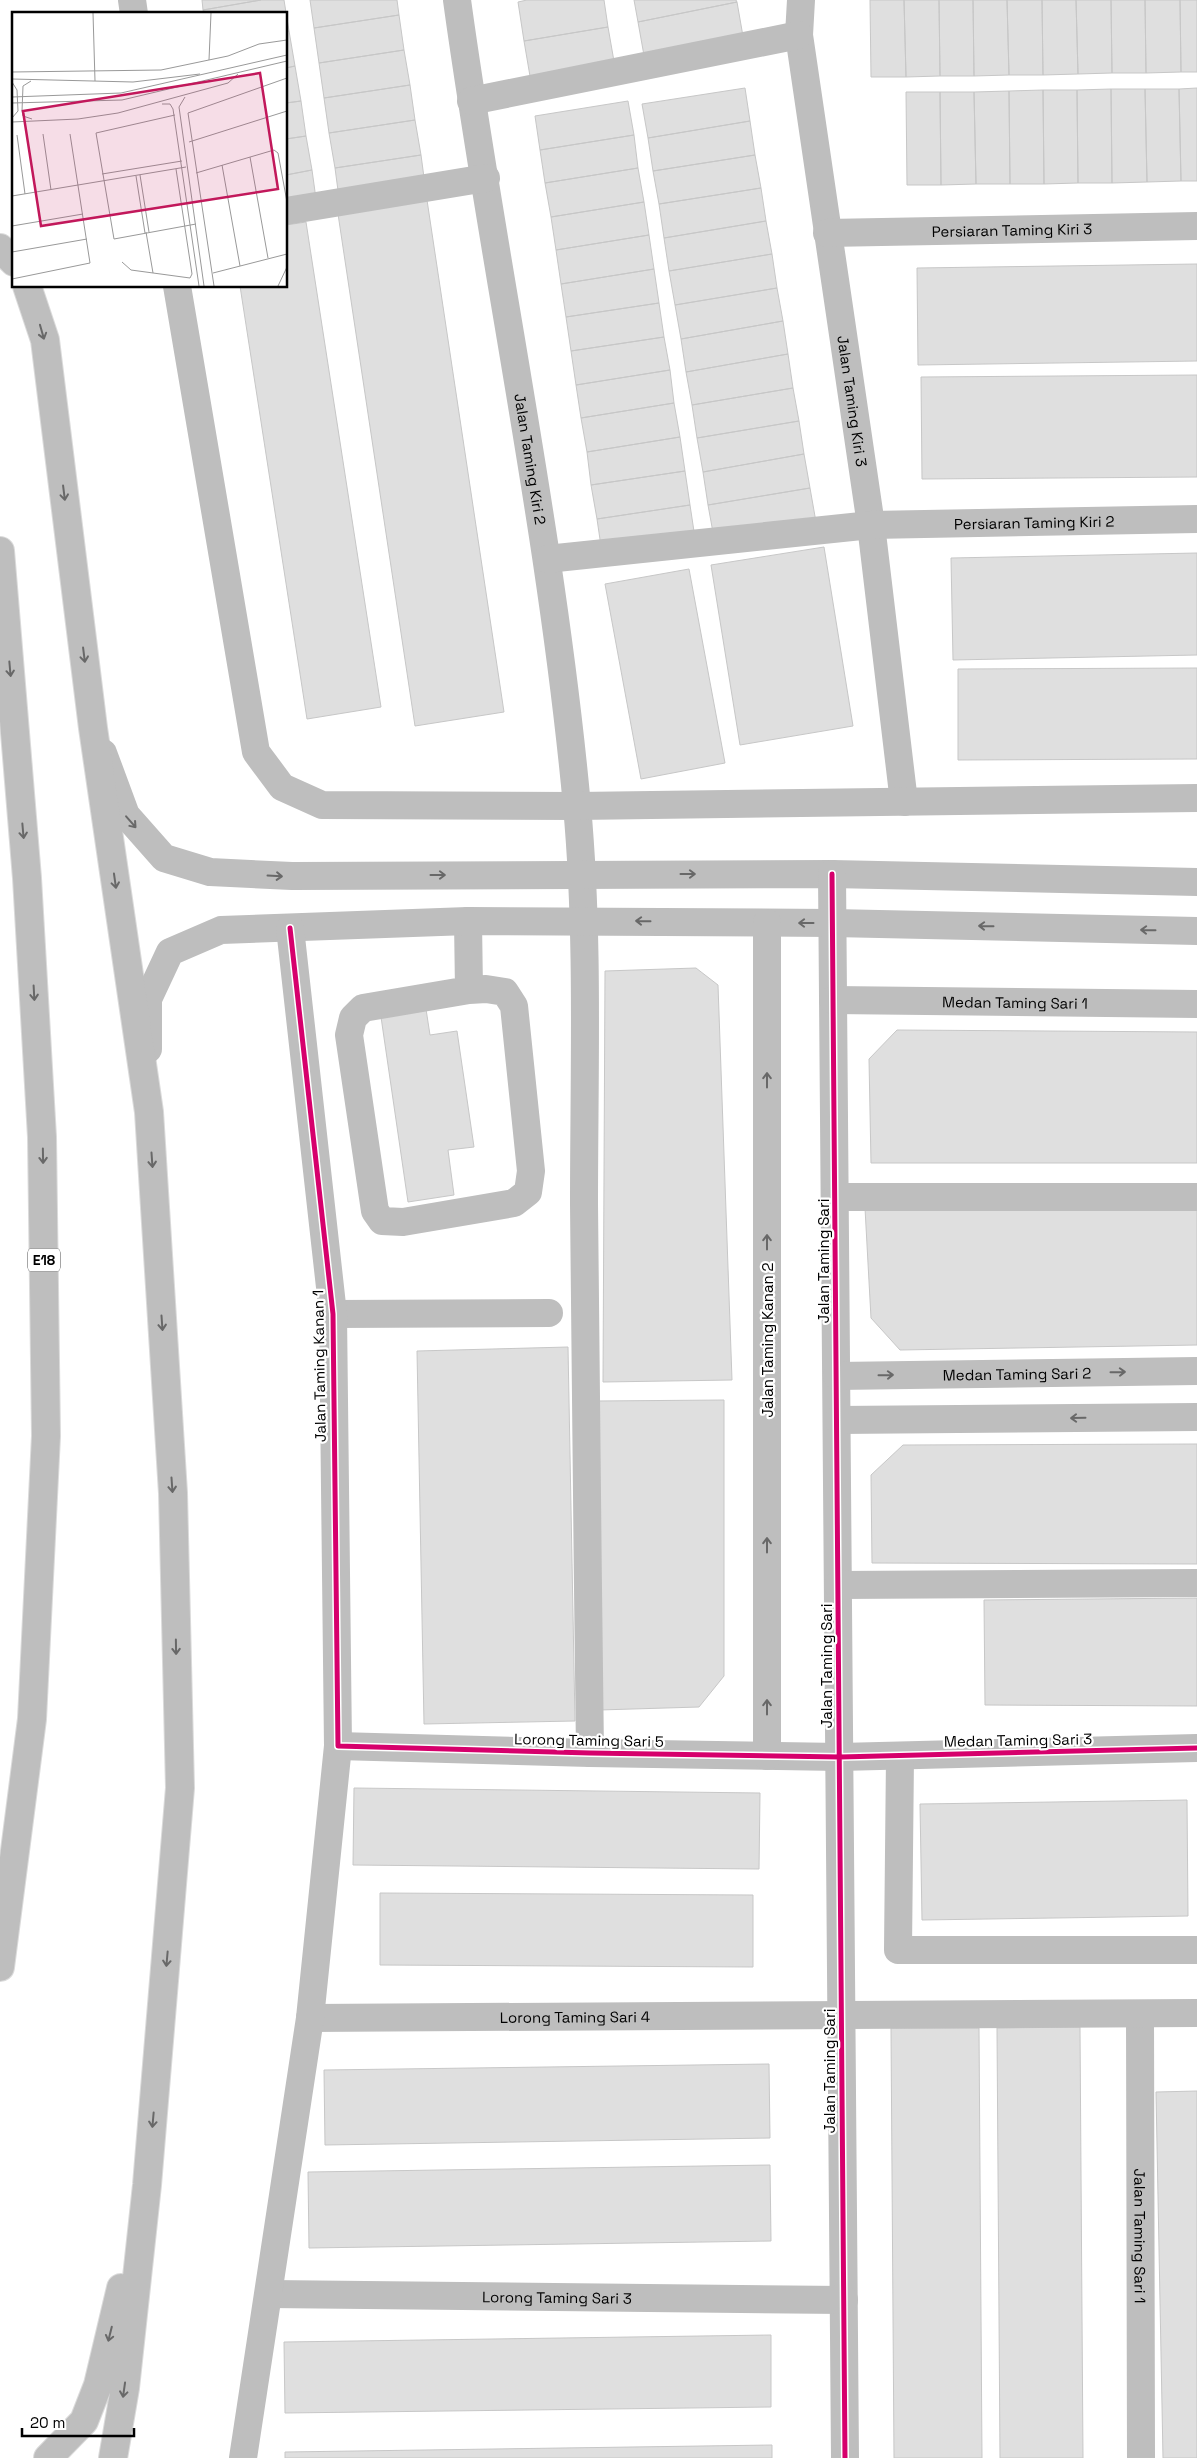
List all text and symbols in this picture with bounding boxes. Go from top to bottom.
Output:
inset map [12,12,288,288]
street label: Persiaran Taming Kiri 3 [931,218,1092,241]
one-way arrow [38,324,48,340]
street label: Jalan Taming Kiri 3 [834,334,872,468]
street label: Jalan Taming Kiri 2 [511,392,551,526]
one-way arrow [59,485,69,501]
street label: Persiaran Taming Kiri 2 [954,511,1115,533]
one-way arrow [79,646,89,662]
one-way arrow [5,661,15,677]
one-way arrow [126,815,137,828]
one-way arrow [19,823,28,839]
one-way arrow [679,869,695,879]
one-way arrow [429,870,445,880]
one-way arrow [267,871,283,880]
one-way arrow [111,872,121,888]
one-way arrow [636,916,652,926]
one-way arrow [798,918,814,928]
one-way arrow [978,921,994,931]
one-way arrow [1141,925,1157,934]
one-way arrow [30,985,39,1001]
street label: Medan Taming Sari 1 [942,992,1088,1012]
one-way arrow [762,1072,772,1088]
one-way arrow [38,1147,48,1163]
one-way arrow [147,1152,156,1168]
street label: Jalan Taming Sari [814,1199,833,1323]
one-way arrow [762,1234,772,1250]
road number: E18 [28,1248,60,1272]
street label: Jalan Taming Kanan 2 [758,1262,777,1418]
street label: Jalan Taming Kanan 1 [308,1290,330,1442]
one-way arrow [157,1314,166,1330]
street label: Medan Taming Sari 2 [943,1363,1091,1384]
one-way arrow [1110,1368,1126,1377]
one-way arrow [877,1370,893,1380]
one-way arrow [1071,1413,1087,1423]
one-way arrow [168,1476,177,1492]
one-way arrow [762,1537,772,1553]
street label: Jalan Taming Sari [817,1604,836,1728]
one-way arrow [171,1638,181,1655]
one-way arrow [762,1699,772,1716]
street label: Lorong Taming Sari 5 [514,1729,664,1751]
street label: Medan Taming Sari 3 [944,1729,1092,1751]
one-way arrow [162,1950,172,1966]
street label: Lorong Taming Sari 4 [500,2007,650,2026]
street label: Jalan Taming Sari [820,2009,839,2133]
one-way arrow [148,2112,157,2128]
street label: Jalan Taming Sari 1 [1131,2168,1150,2304]
street label: Lorong Taming Sari 3 [482,2287,632,2307]
one-way arrow [105,2326,114,2342]
one-way arrow [119,2382,129,2398]
scale bar [22,2406,135,2438]
text: 20 m [30,2413,65,2432]

